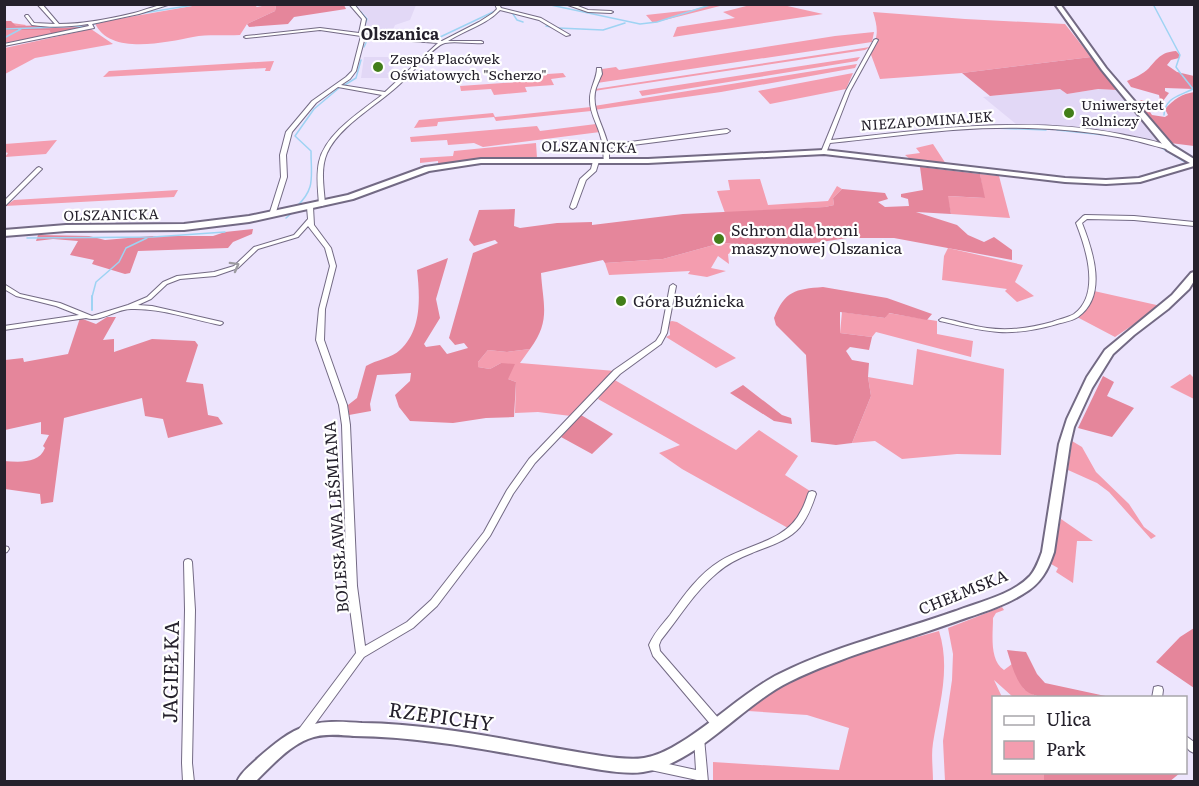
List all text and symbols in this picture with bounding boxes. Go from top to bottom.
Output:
district label: Olszanica [361,21,440,45]
place label: Zespół Placówek Oświatowych "Scherzo" [390,48,547,84]
marker: Zespół Placówek Oświatowych "Scherzo" [371,60,385,74]
place label: Uniwersytet Rolniczy [1081,94,1164,130]
street label: NIEZAPOMINAJEK [860,105,994,135]
marker: Uniwersytet Rolniczy [1062,106,1076,120]
street label: OLSZANICKA [541,135,638,157]
street label: OLSZANICKA [63,203,160,225]
place label: Schron dla broni maszynowej Olszanica [731,217,902,259]
marker: Schron dla broni maszynowej Olszanica [712,232,726,246]
one-way arrow [229,262,239,273]
place label: Góra Buźnicka [633,288,745,312]
marker: Góra Buźnicka [614,294,628,308]
street label: BOLESŁAWA LEŚMIANA [316,420,354,614]
street label: CHEŁMSKA [914,562,1011,620]
street label: JAGIEŁKA [153,620,185,723]
street label: RZEPICHY [387,693,496,737]
legend [992,696,1187,774]
text: Ulica [1046,705,1092,732]
text: Park [1046,735,1087,762]

